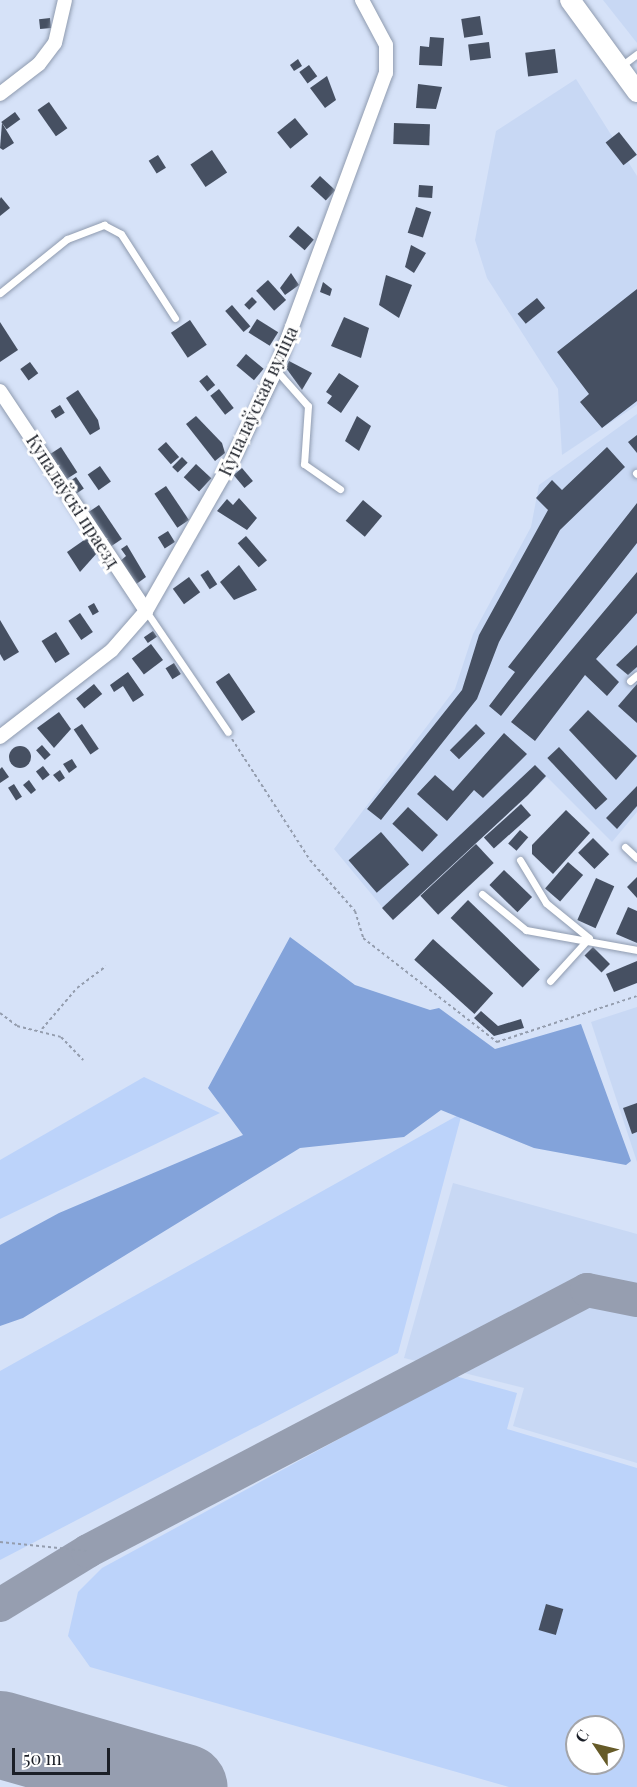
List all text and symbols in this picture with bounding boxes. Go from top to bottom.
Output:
street label: Купалаўская вуліца [214,323,302,479]
street label: Купалаўскі праезд [22,430,124,572]
north arrow [565,1715,625,1775]
text: С [570,1725,593,1746]
scale bar [15,1736,112,1774]
text: 50 m [23,1746,62,1770]

